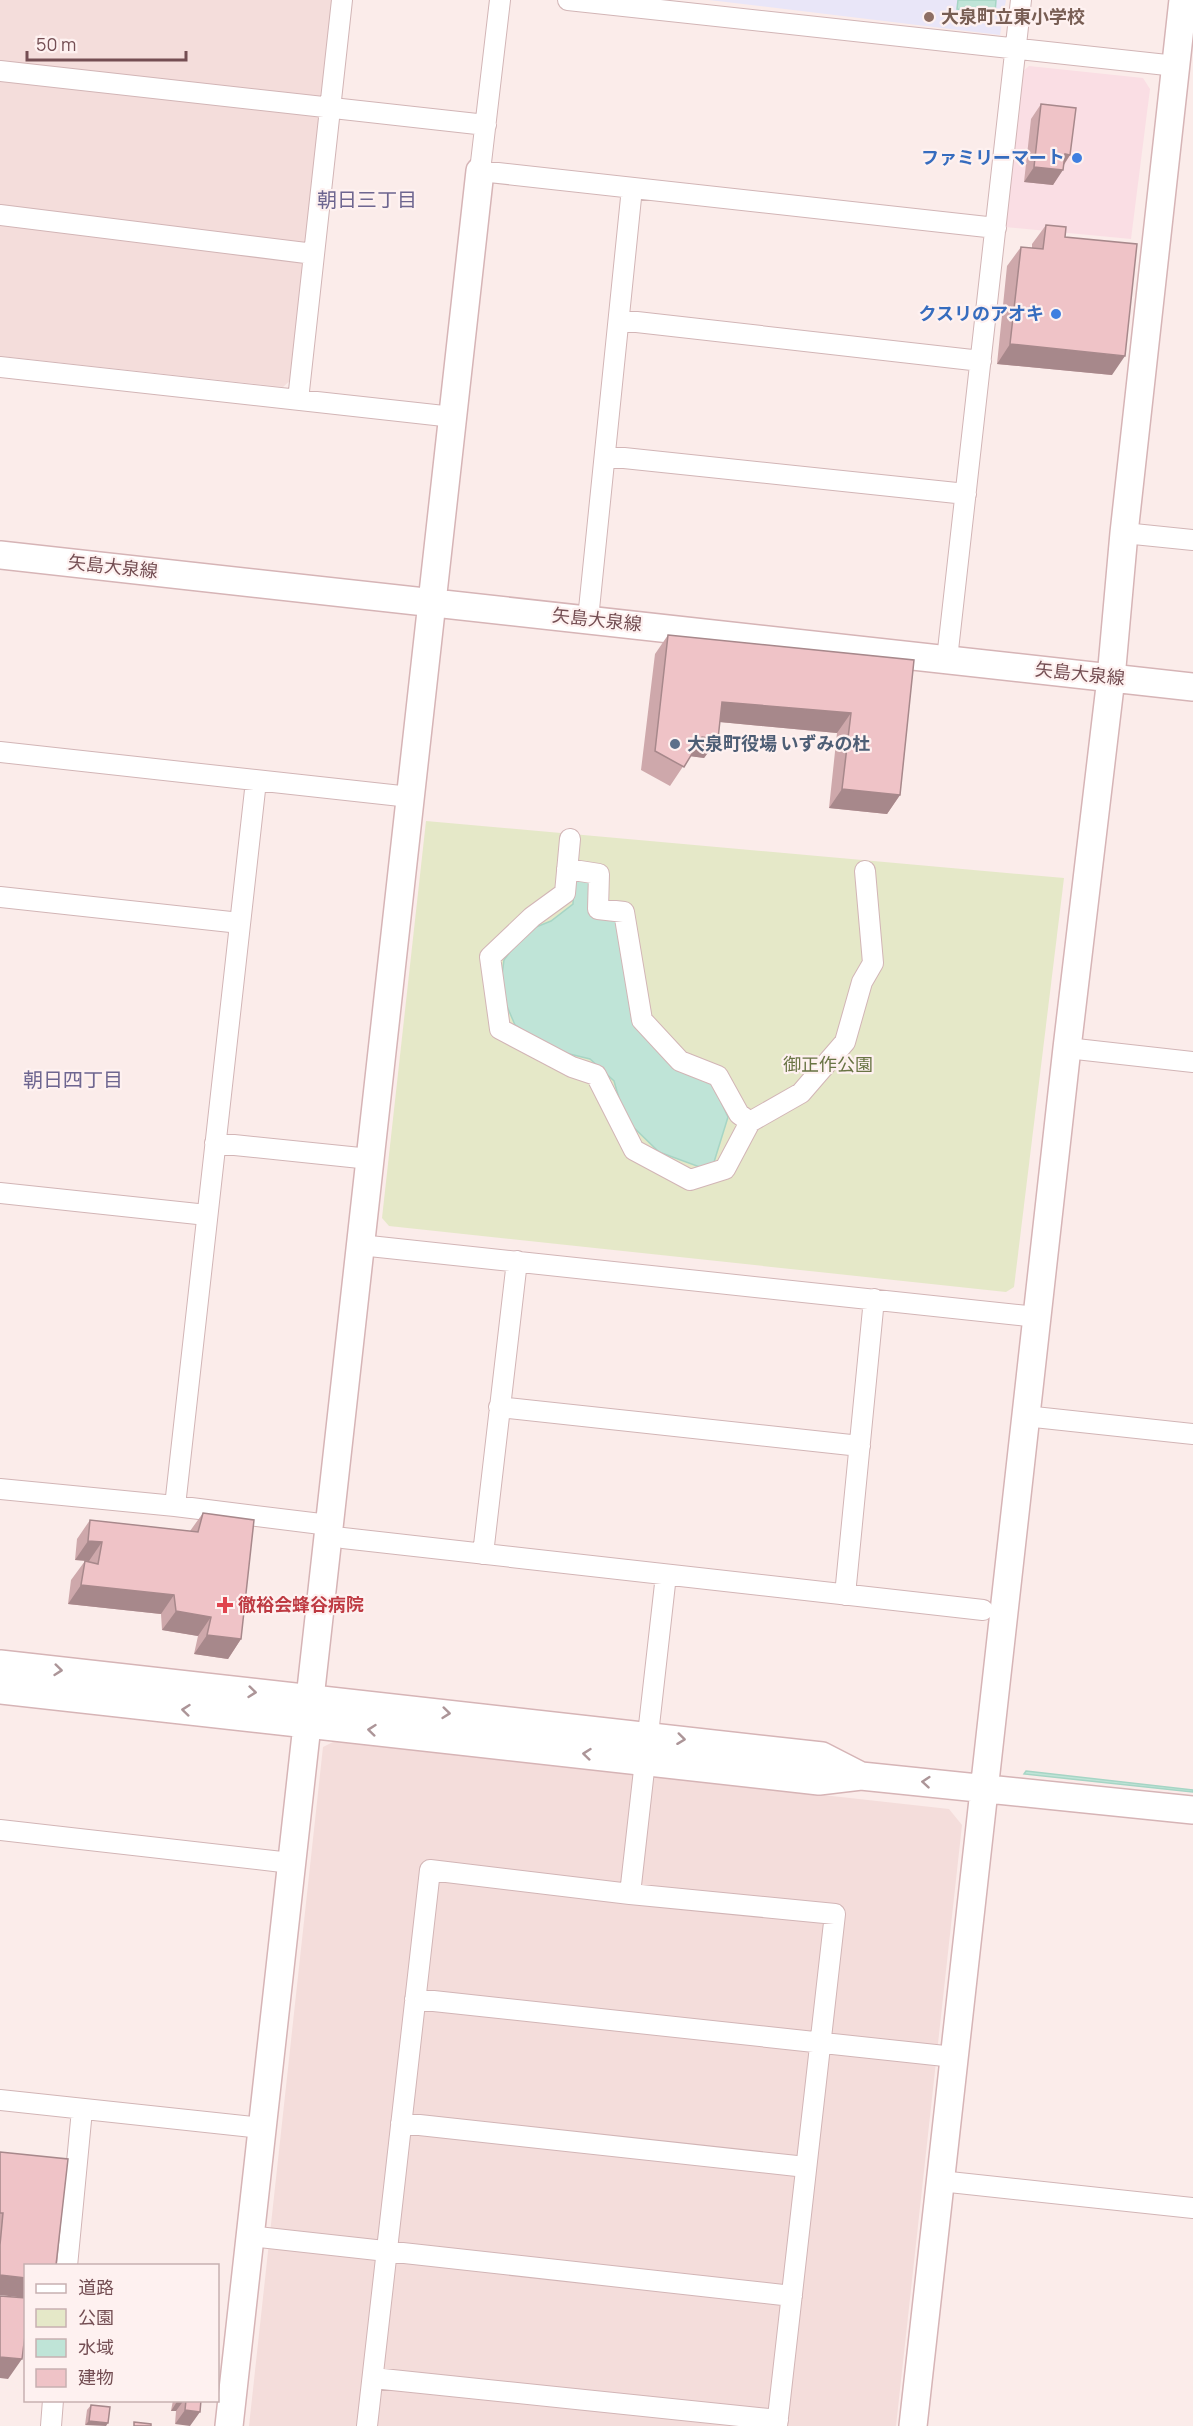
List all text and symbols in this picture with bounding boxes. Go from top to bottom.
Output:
place label: 大泉町立東小学校 [941,4,1085,28]
marker: 大泉町立東小学校 [922,10,936,24]
scale bar [27,24,186,62]
text: 50 m [36,32,76,56]
place label: ファミリーマート [921,145,1065,169]
marker: ファミリーマート [1070,151,1084,165]
district label: 朝日三丁目 [317,186,417,213]
place label: クスリのアオキ [919,301,1044,325]
marker: クスリのアオキ [1049,307,1063,321]
street label: 矢島大泉線 [67,549,159,583]
street label: 矢島大泉線 [551,602,643,636]
street label: 矢島大泉線 [1034,656,1126,690]
place label: 大泉町役場 いずみの杜 [687,731,871,755]
marker: 大泉町役場 いずみの杜 [668,737,682,751]
park label: 御正作公園 [783,1052,873,1076]
district label: 朝日四丁目 [23,1066,123,1093]
place label: 徹裕会蜂谷病院 [238,1592,364,1616]
marker: 徹裕会蜂谷病院 [216,1596,234,1614]
one-way arrow [54,1663,63,1676]
one-way arrow [247,1685,257,1697]
one-way arrow [182,1704,191,1717]
one-way arrow [441,1706,450,1719]
one-way arrow [367,1725,377,1737]
one-way arrow [677,1732,686,1745]
one-way arrow [582,1748,591,1761]
one-way arrow [921,1776,930,1789]
legend [24,2264,219,2402]
text: 道路 [78,2275,114,2299]
text: 公園 [78,2305,114,2329]
text: 水域 [78,2335,114,2359]
text: 建物 [78,2365,114,2389]

